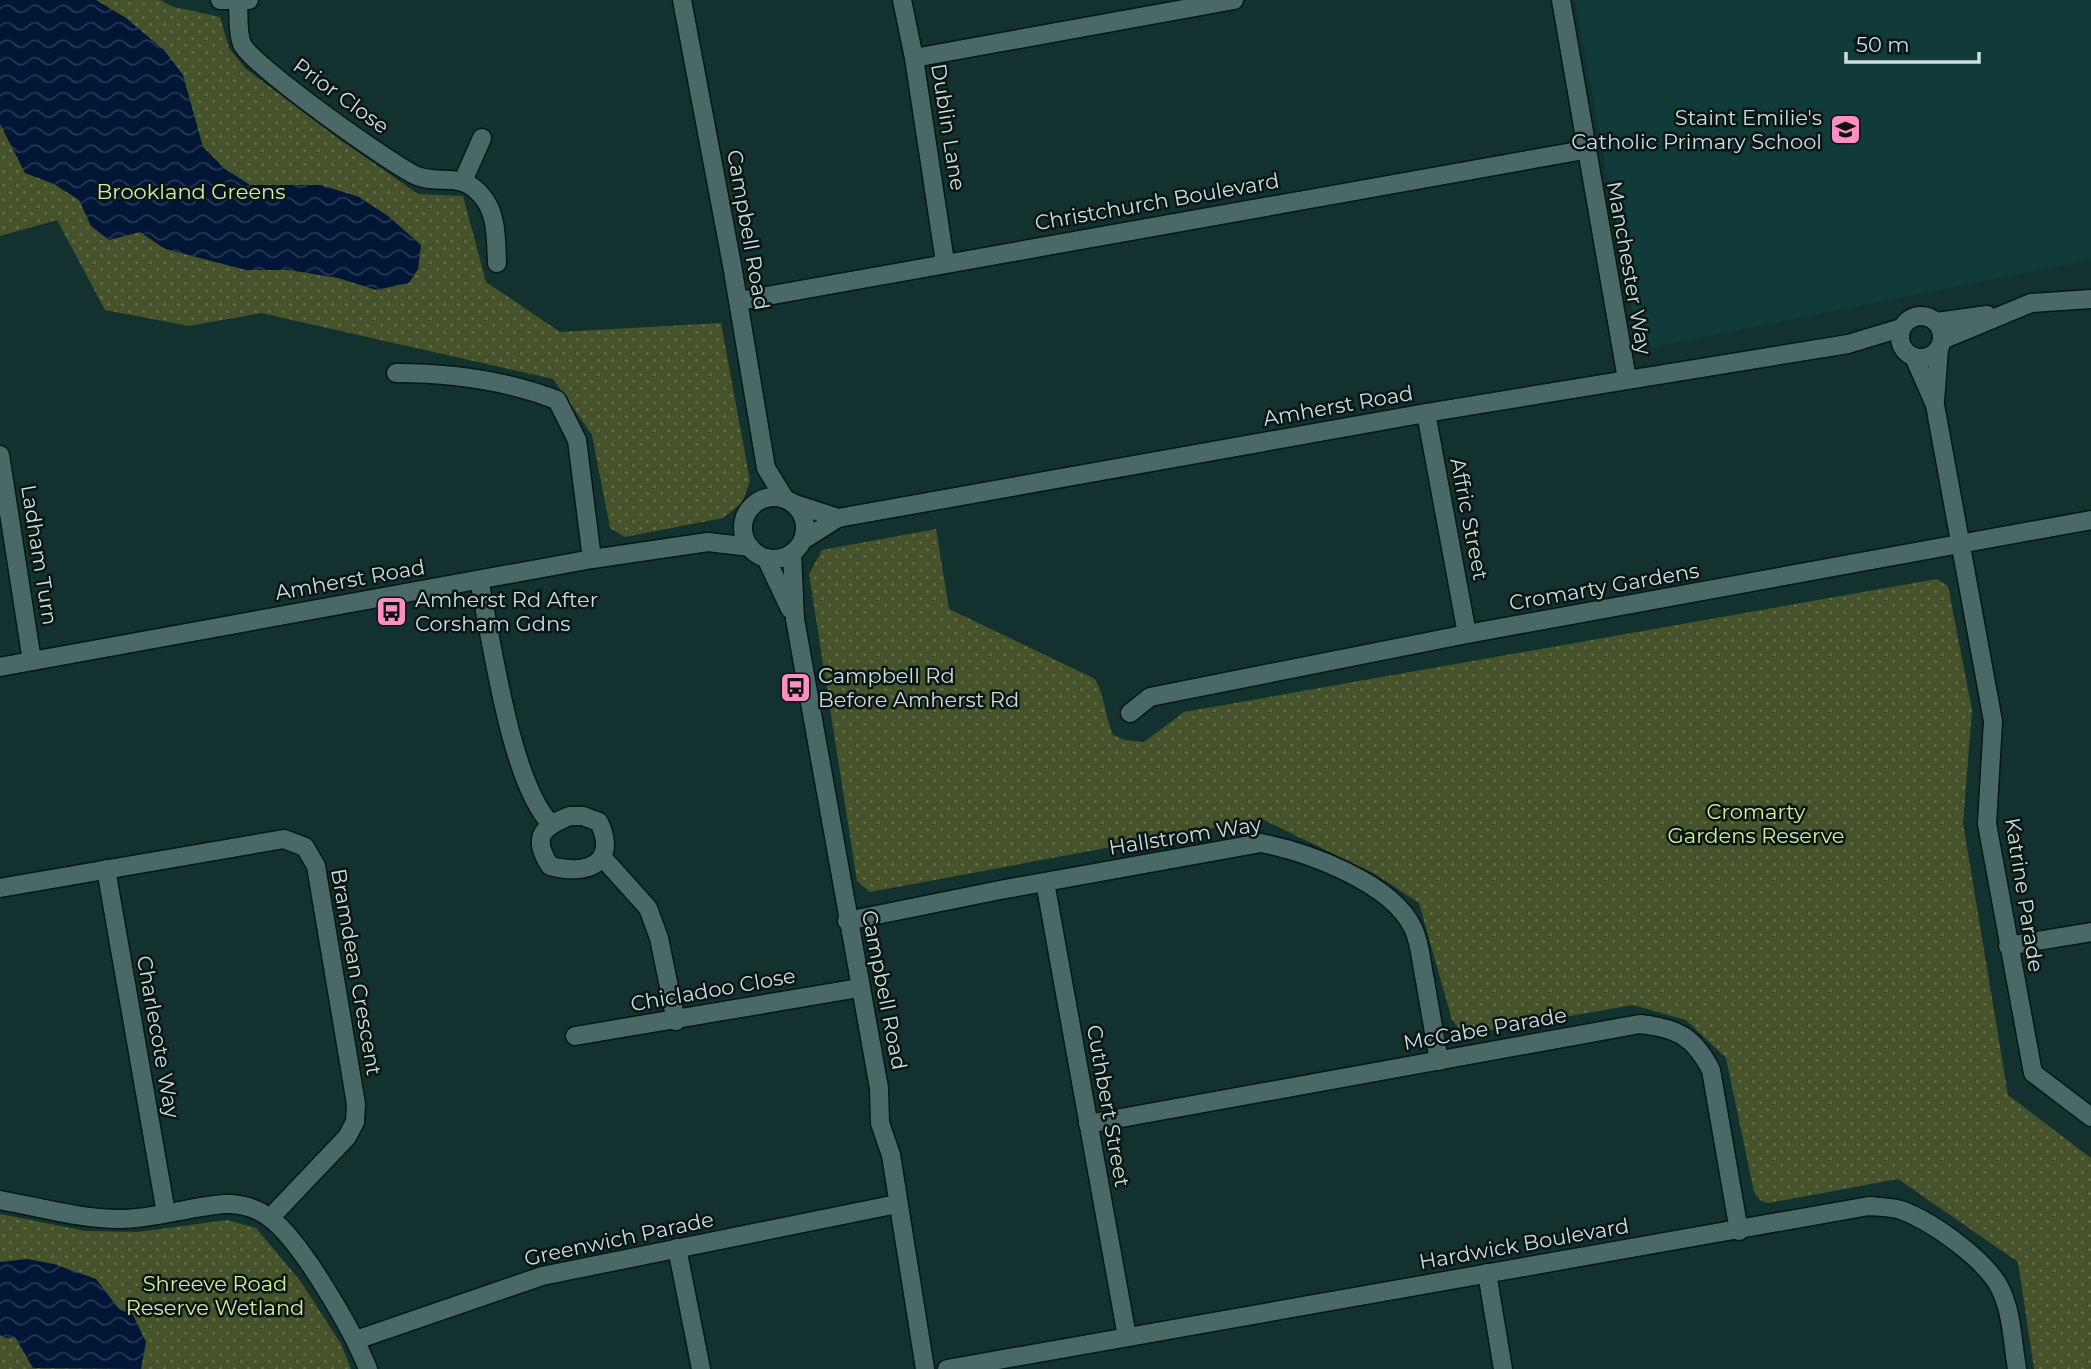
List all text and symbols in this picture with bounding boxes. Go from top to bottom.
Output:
scale bar [1846,21,1979,65]
text: 50 m [1856,32,1910,57]
street label: Prior Close [289,52,394,139]
street label: Dublin Lane [926,62,971,192]
place label: Staint Emilie's Catholic Primary School [1571,105,1822,154]
school or university icon: Staint Emilie's Catholic Primary School [1828,113,1862,147]
street label: Campbell Road [722,148,775,312]
street label: Christchurch Boulevard [1033,168,1281,235]
park label: Brookland Greens [96,179,286,204]
street label: Manchester Way [1602,179,1657,357]
street label: Amherst Road [1261,380,1415,431]
street label: Affric Street [1445,456,1494,582]
street label: Ladham Turn [16,483,63,627]
street label: Amherst Road [273,554,427,605]
street label: Cromarty Gardens [1507,557,1701,616]
place label: Amherst Rd After Corsham Gdns [415,587,598,636]
bus stop icon: Amherst Rd After Corsham Gdns [375,595,409,629]
place label: Campbell Rd Before Amherst Rd [818,663,1019,712]
bus stop icon: Campbell Rd Before Amherst Rd [778,671,812,705]
park label: Cromarty Gardens Reserve [1668,799,1844,848]
street label: Hallstrom Way [1107,811,1264,860]
street label: Katrine Parade [2000,816,2049,974]
street label: Bramdean Crescent [326,866,387,1077]
street label: Campbell Road [857,908,912,1072]
street label: Charlecote Way [132,954,185,1121]
street label: Chicladoo Close [628,963,797,1016]
street label: McCabe Parade [1401,1002,1569,1055]
street label: Cuthbert Street [1082,1023,1135,1189]
street label: Greenwich Parade [522,1206,716,1271]
street label: Hardwick Boulevard [1417,1213,1631,1274]
park label: Shreeve Road Reserve Wetland [126,1271,304,1320]

